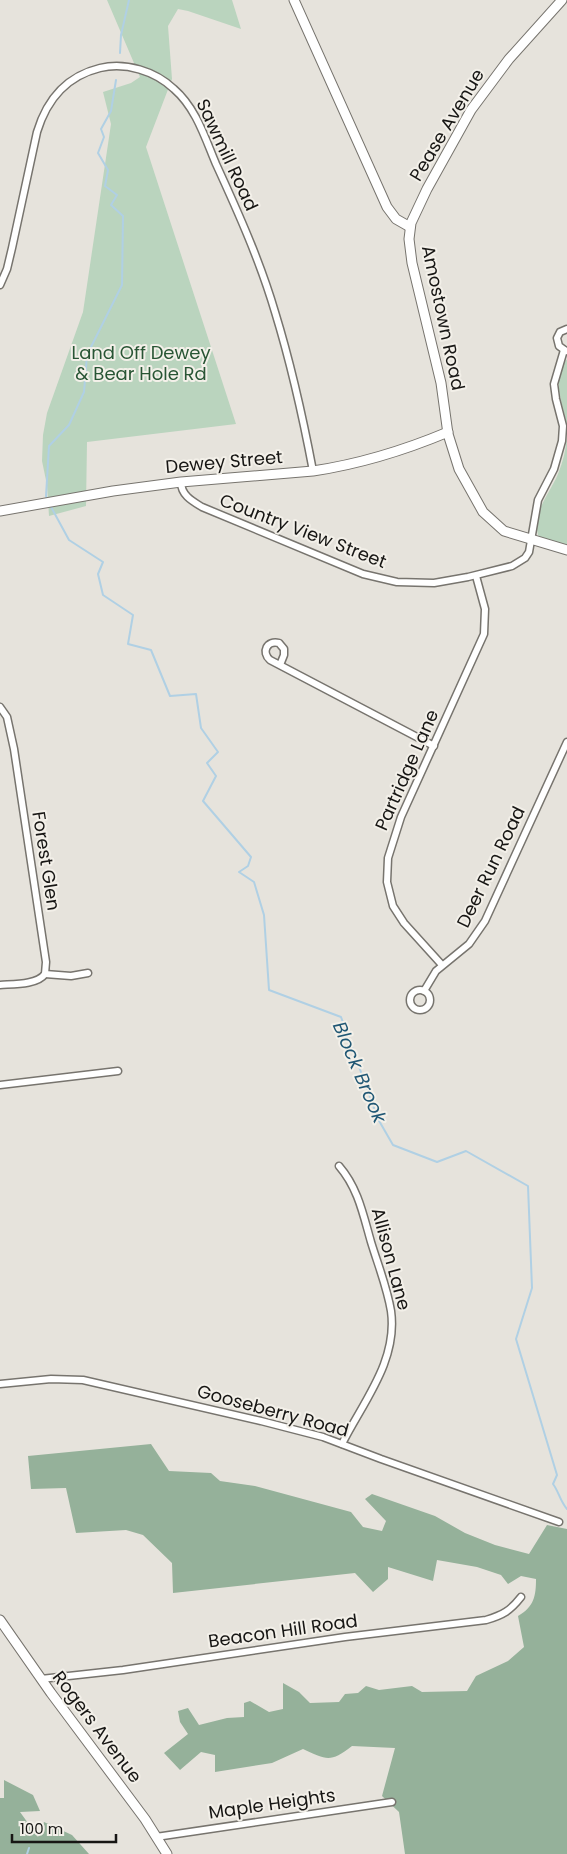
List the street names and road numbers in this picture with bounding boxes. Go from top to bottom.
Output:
street label: Pease Avenue [403,64,490,185]
street label: Sawmill Road [191,95,264,215]
street label: Amostown Road [416,243,471,393]
street label: Dewey Street [164,444,284,479]
street label: Country View Street [216,487,390,574]
street label: Partridge Lane [369,705,444,834]
street label: Deer Run Road [450,802,531,932]
street label: Forest Glen [26,809,67,912]
street label: Allison Lane [366,1205,417,1313]
street label: Gooseberry Road [194,1378,352,1443]
street label: Beacon Hill Road [207,1608,359,1653]
street label: Rogers Avenue [47,1666,148,1788]
street label: Maple Heights [207,1782,337,1825]

